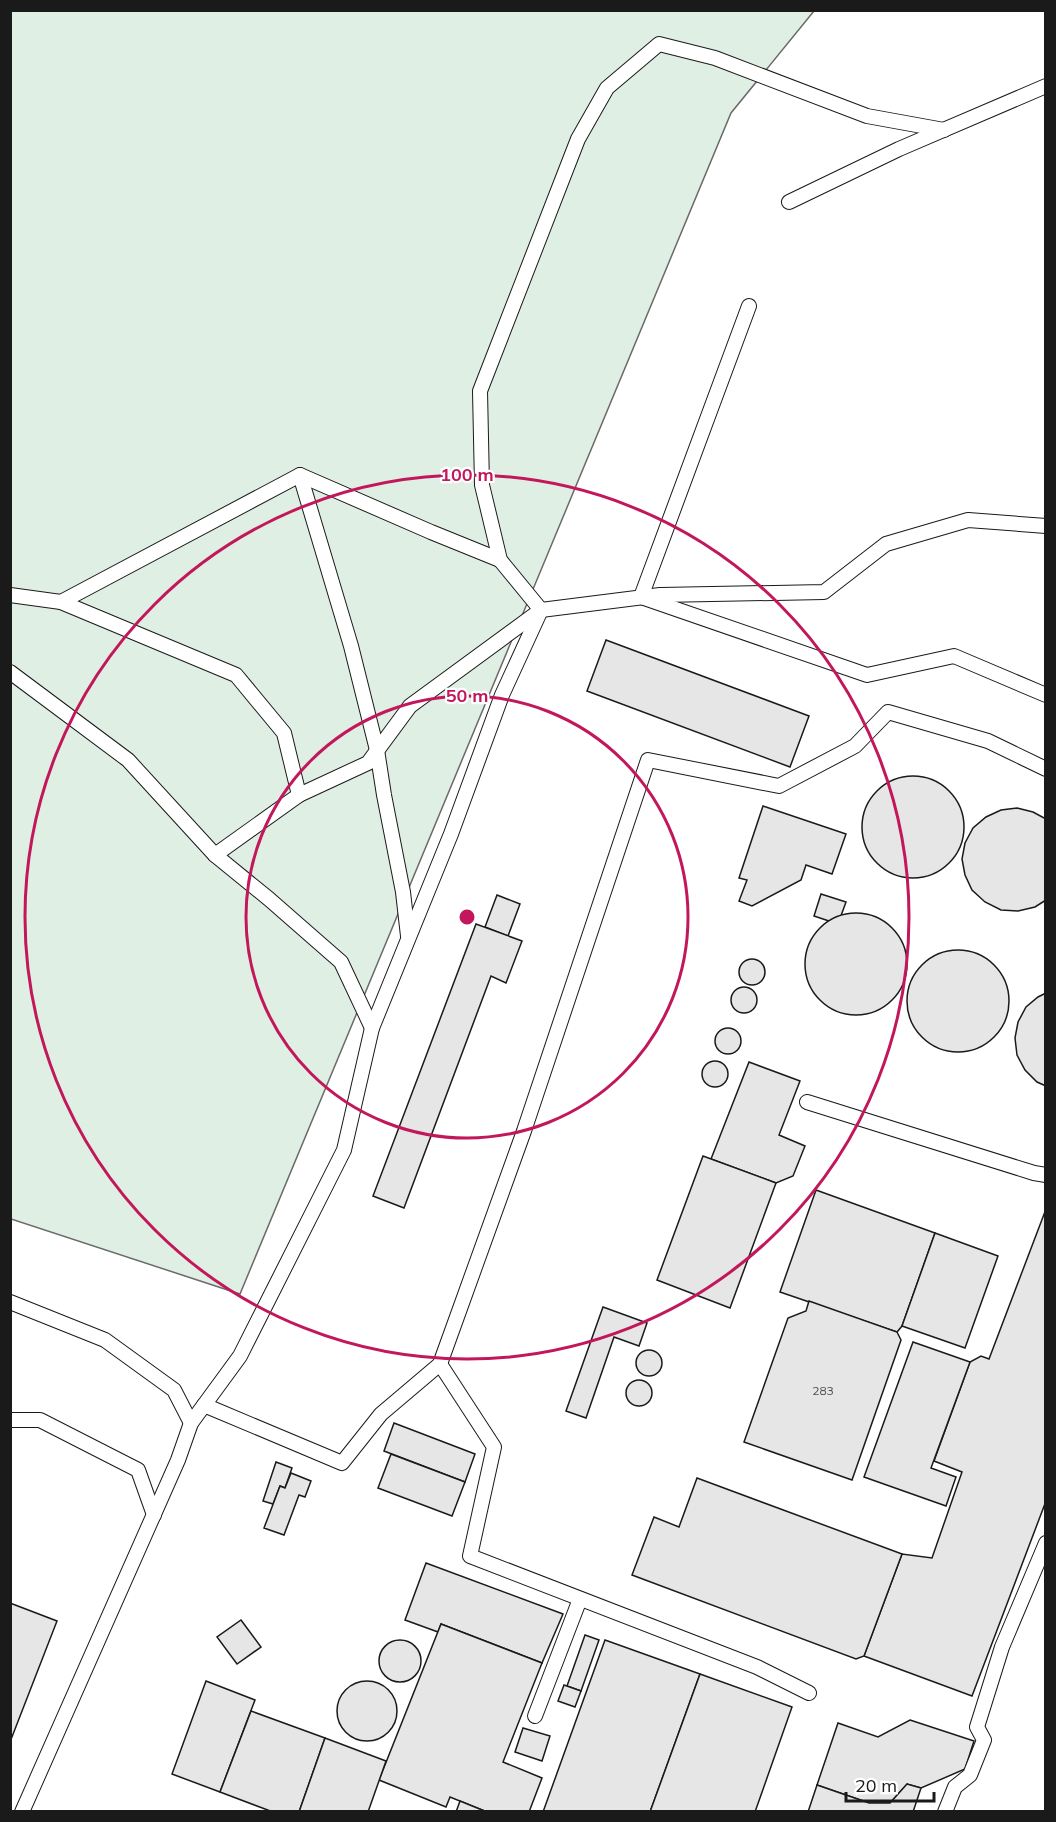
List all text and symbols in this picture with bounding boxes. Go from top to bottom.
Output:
text: 100 m [440,463,494,486]
text: 50 m [446,684,488,707]
centre of rings [457,907,477,927]
house number: 283 [812,1383,834,1398]
scale bar [846,1765,934,1803]
text: 20 m [855,1774,897,1797]

